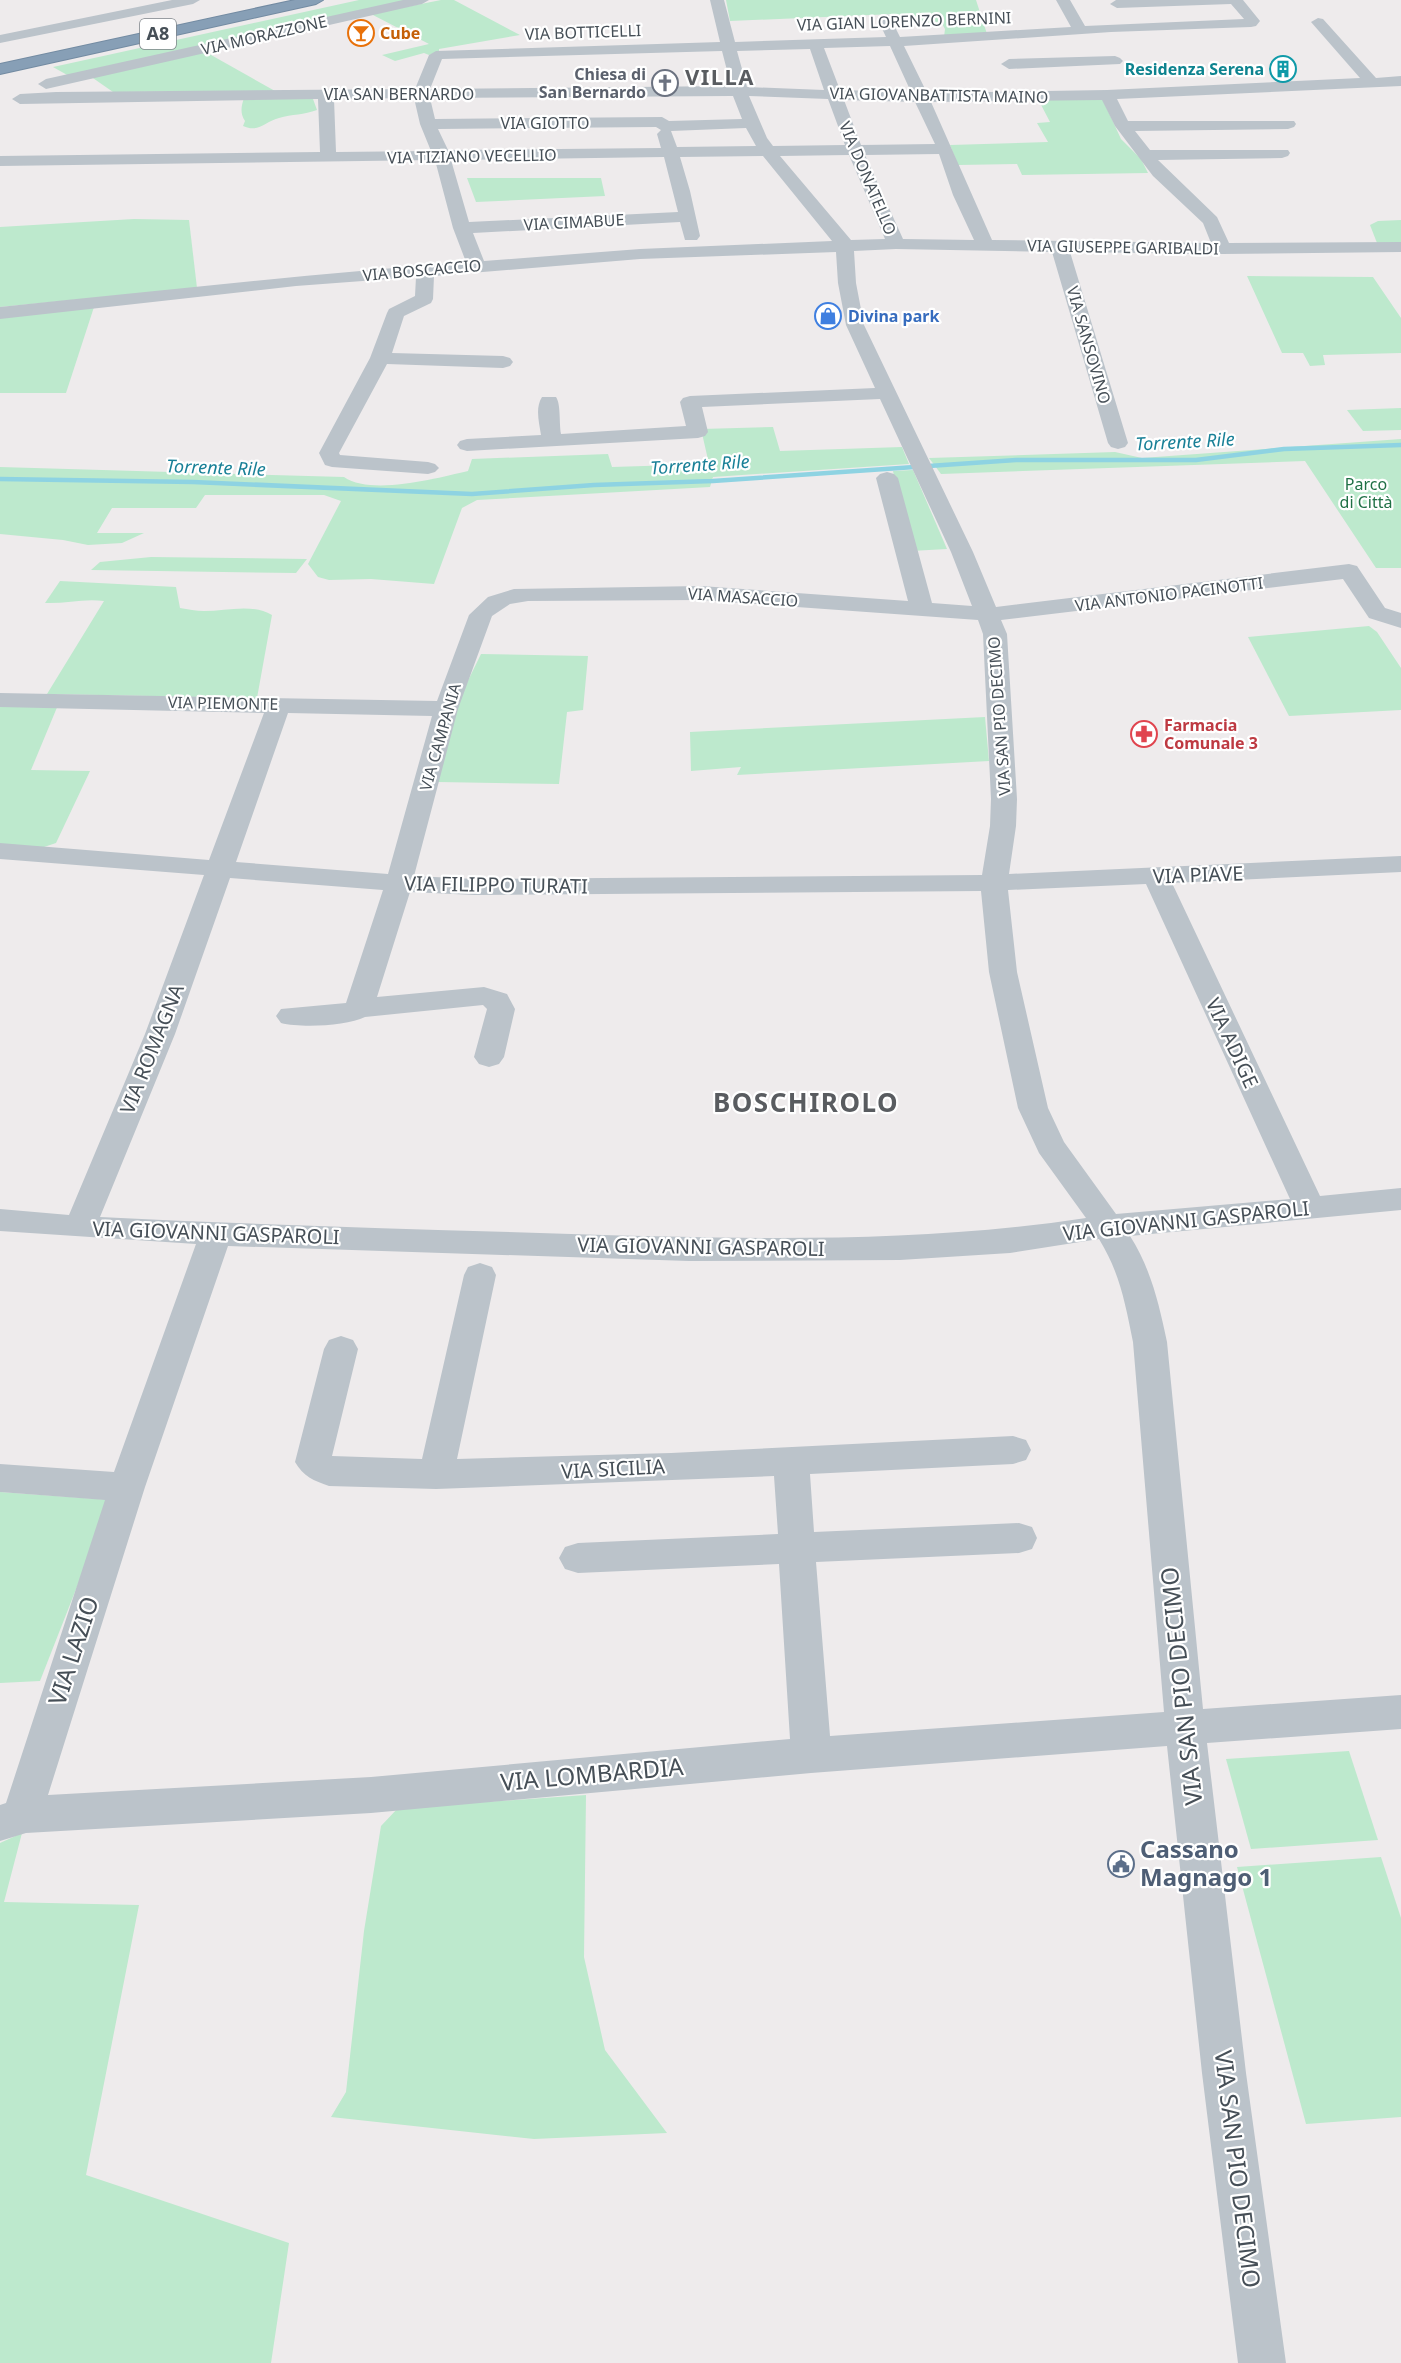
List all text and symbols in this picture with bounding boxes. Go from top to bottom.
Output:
street label: VIA GIAN LORENZO BERNINI [796,6,1012,36]
street label: VIA MORAZZONE [199,10,329,60]
bar icon: Cube [346,18,376,48]
road number: A8 [140,19,176,49]
street label: VIA BOTTICELLI [524,19,642,45]
place label: Cube [380,22,420,44]
building icon: Residenza Serena [1268,54,1298,84]
place label: Residenza Serena [1125,58,1264,80]
district label: VILLA [685,61,755,91]
place label: Chiesa di San Bernardo [539,63,646,103]
church icon: Chiesa di San Bernardo [650,68,680,98]
street label: VIA GIOVANBATTISTA MAINO [829,82,1049,108]
street label: VIA SAN BERNARDO [324,83,474,105]
street label: VIA GIOTTO [501,112,589,134]
street label: VIA DONATELLO [834,118,902,238]
street label: VIA TIZIANO VECELLIO [387,144,557,168]
street label: VIA CIMABUE [523,208,625,236]
street label: VIA GIUSEPPE GARIBALDI [1027,234,1219,260]
street label: VIA BOSCACCIO [362,254,482,286]
street label: VIA SANSOVINO [1062,284,1116,406]
shop icon: Divina park [813,301,843,331]
place label: Divina park [848,305,939,327]
water label: Torrente Rile [1135,426,1235,456]
water label: Torrente Rile [649,449,750,479]
water label: Torrente Rile [166,453,266,481]
park label: Parco di Città [1340,473,1392,513]
street label: VIA ANTONIO PACINOTTI [1074,572,1264,616]
street label: VIA MASACCIO [687,582,799,612]
street label: VIA SAN PIO DECIMO [982,636,1016,796]
street label: VIA CAMPANIA [414,680,466,793]
street label: VIA PIEMONTE [168,691,278,715]
place label: Farmacia Comunale 3 [1164,714,1258,754]
pharmacy icon: Farmacia Comunale 3 [1129,719,1159,749]
street label: VIA PIAVE [1152,859,1244,890]
street label: VIA FILIPPO TURATI [404,869,588,900]
street label: VIA ROMAGNA [113,980,190,1118]
street label: VIA ADIGE [1200,993,1265,1092]
district label: BOSCHIROLO [713,1084,899,1120]
street label: VIA GIOVANNI GASPAROLI [1062,1194,1310,1247]
street label: VIA GIOVANNI GASPAROLI [92,1215,340,1250]
street label: VIA GIOVANNI GASPAROLI [577,1231,825,1262]
street label: VIA SICILIA [560,1452,666,1485]
street label: VIA SAN PIO DECIMO [1152,1565,1209,1807]
street label: VIA LAZIO [39,1592,106,1709]
street label: VIA LOMBARDIA [499,1749,685,1798]
place label: Cassano Magnago 1 [1140,1832,1272,1893]
public building icon: Cassano Magnago 1 [1106,1849,1136,1879]
street label: VIA SAN PIO DECIMO [1208,2048,1269,2290]

